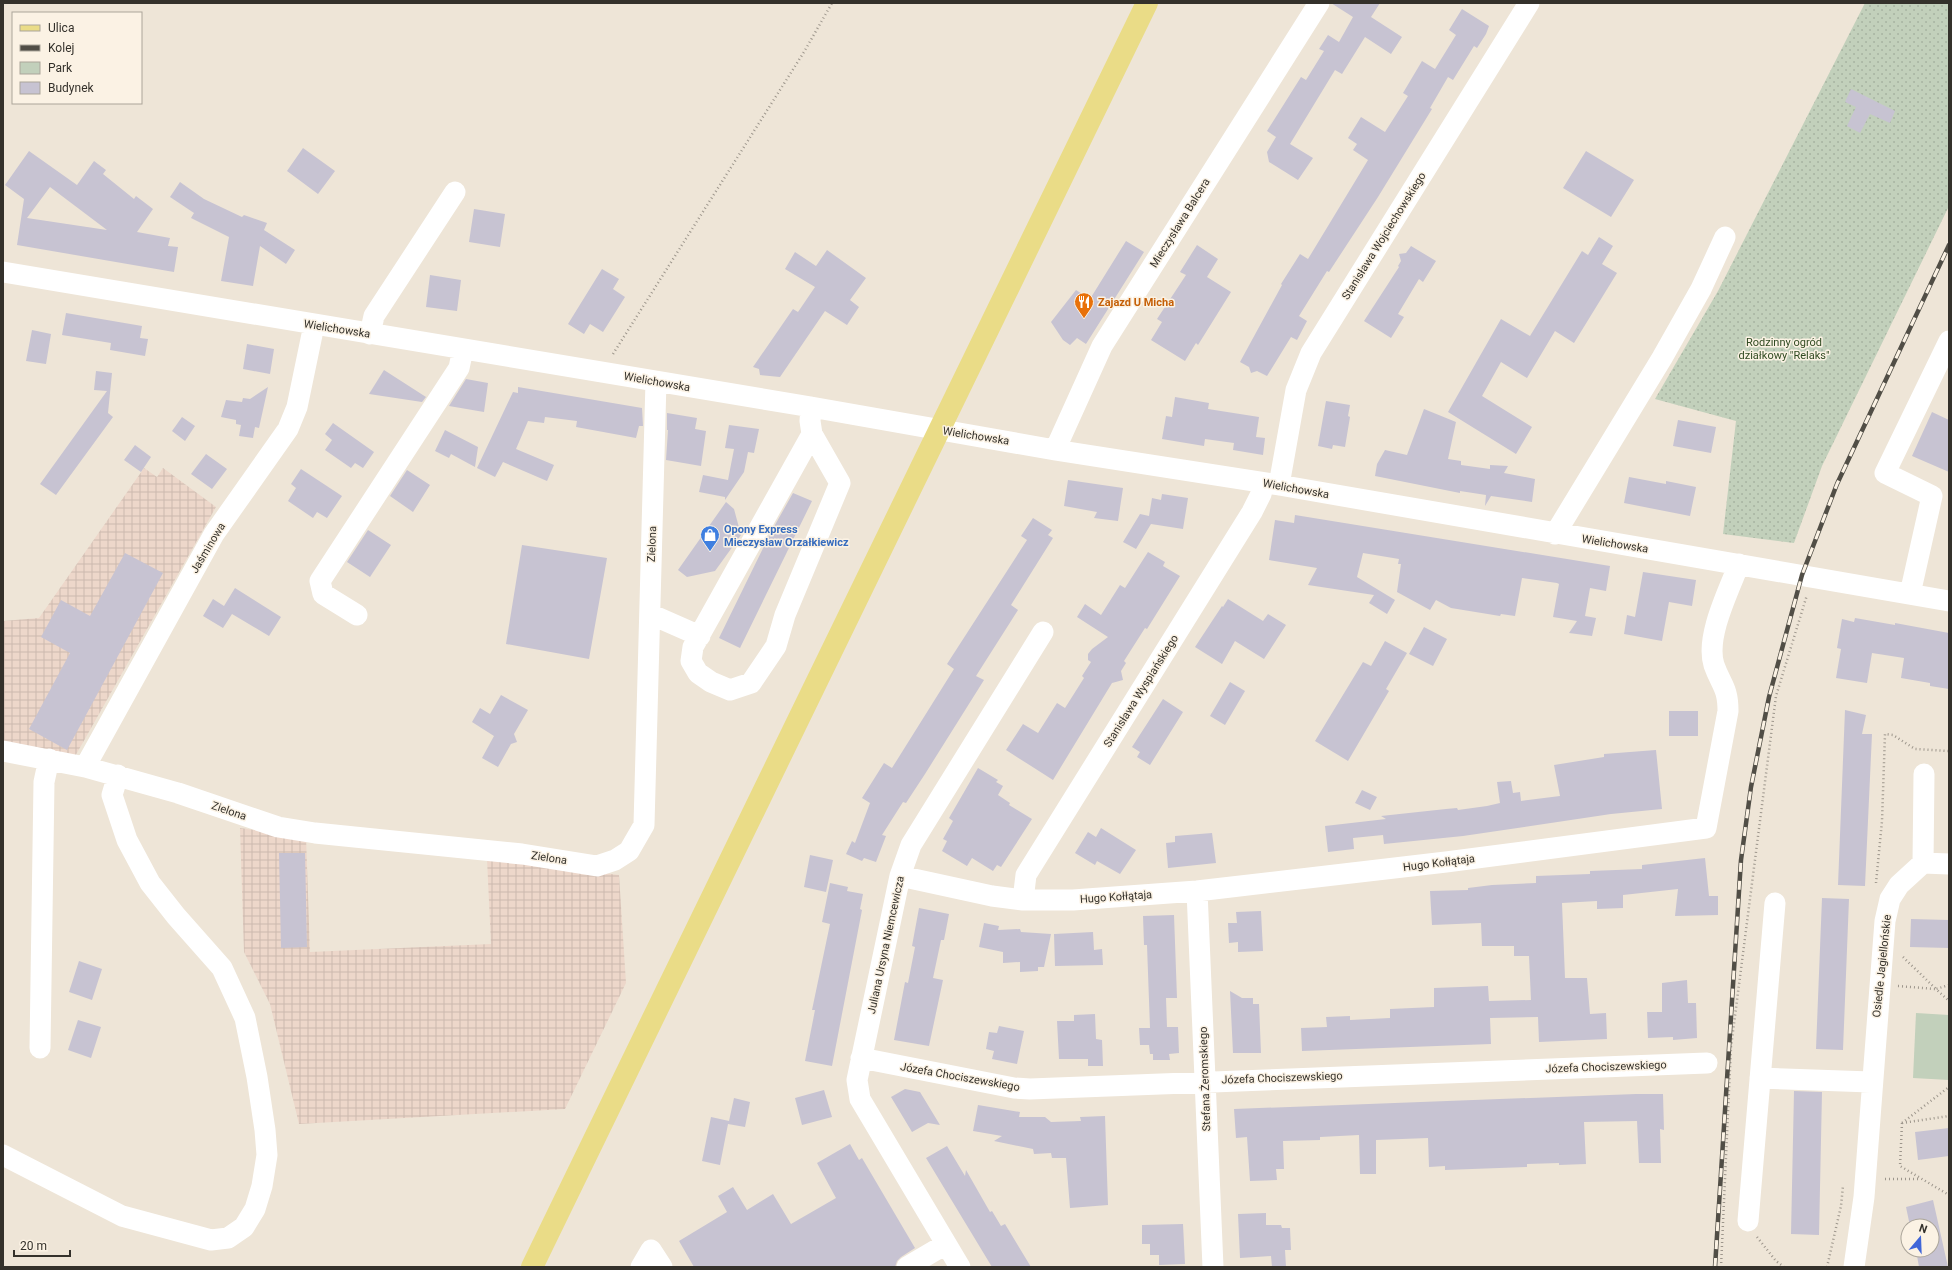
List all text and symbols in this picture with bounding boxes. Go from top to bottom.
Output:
legend [12,12,142,104]
text: Ulica [48,21,74,35]
text: Kolej [48,41,74,55]
text: Park [48,61,73,75]
text: Budynek [48,81,95,95]
street label: Stanisława Wojciechowskiego [1339,170,1429,302]
street label: Mieczysława Balcera [1147,176,1213,270]
restaurant icon: Zajazd U Micha [1073,291,1095,319]
place label: Zajazd U Micha [1098,296,1174,309]
street label: Wielichowska [303,317,371,341]
park label: Rodzinny ogród działkowy "Relaks" [1739,336,1829,362]
street label: Wielichowska [623,370,691,394]
street label: Wielichowska [942,424,1010,448]
street label: Wielichowska [1262,477,1330,501]
street label: Jaśminowa [188,520,228,576]
place label: Opony Express Mieczysław Orzałkiewicz [724,523,849,549]
shop icon: Opony Express Mieczysław Orzałkiewicz [699,524,721,552]
street label: Zielona [645,526,659,562]
street label: Wielichowska [1581,532,1649,556]
street label: Stanisława Wyspiańskiego [1101,632,1181,750]
street label: Zielona [210,799,248,823]
street label: Zielona [530,849,568,867]
street label: Hugo Kołłątaja [1402,852,1476,874]
street label: Juliana Ursyna Niemcewicza [865,875,907,1015]
street label: Hugo Kołłątaja [1080,888,1153,906]
street label: Osiedle Jagiellońskie [1870,914,1894,1018]
street label: Stefana Żeromskiego [1197,1026,1213,1132]
street label: Józefa Chociszewskiego [1545,1058,1667,1076]
street label: Józefa Chociszewskiego [899,1060,1021,1094]
street label: Józefa Chociszewskiego [1221,1069,1343,1087]
north arrow [1900,1218,1940,1258]
text: N [1917,1222,1929,1237]
scale bar [14,1232,70,1258]
text: 20 m [20,1239,47,1253]

